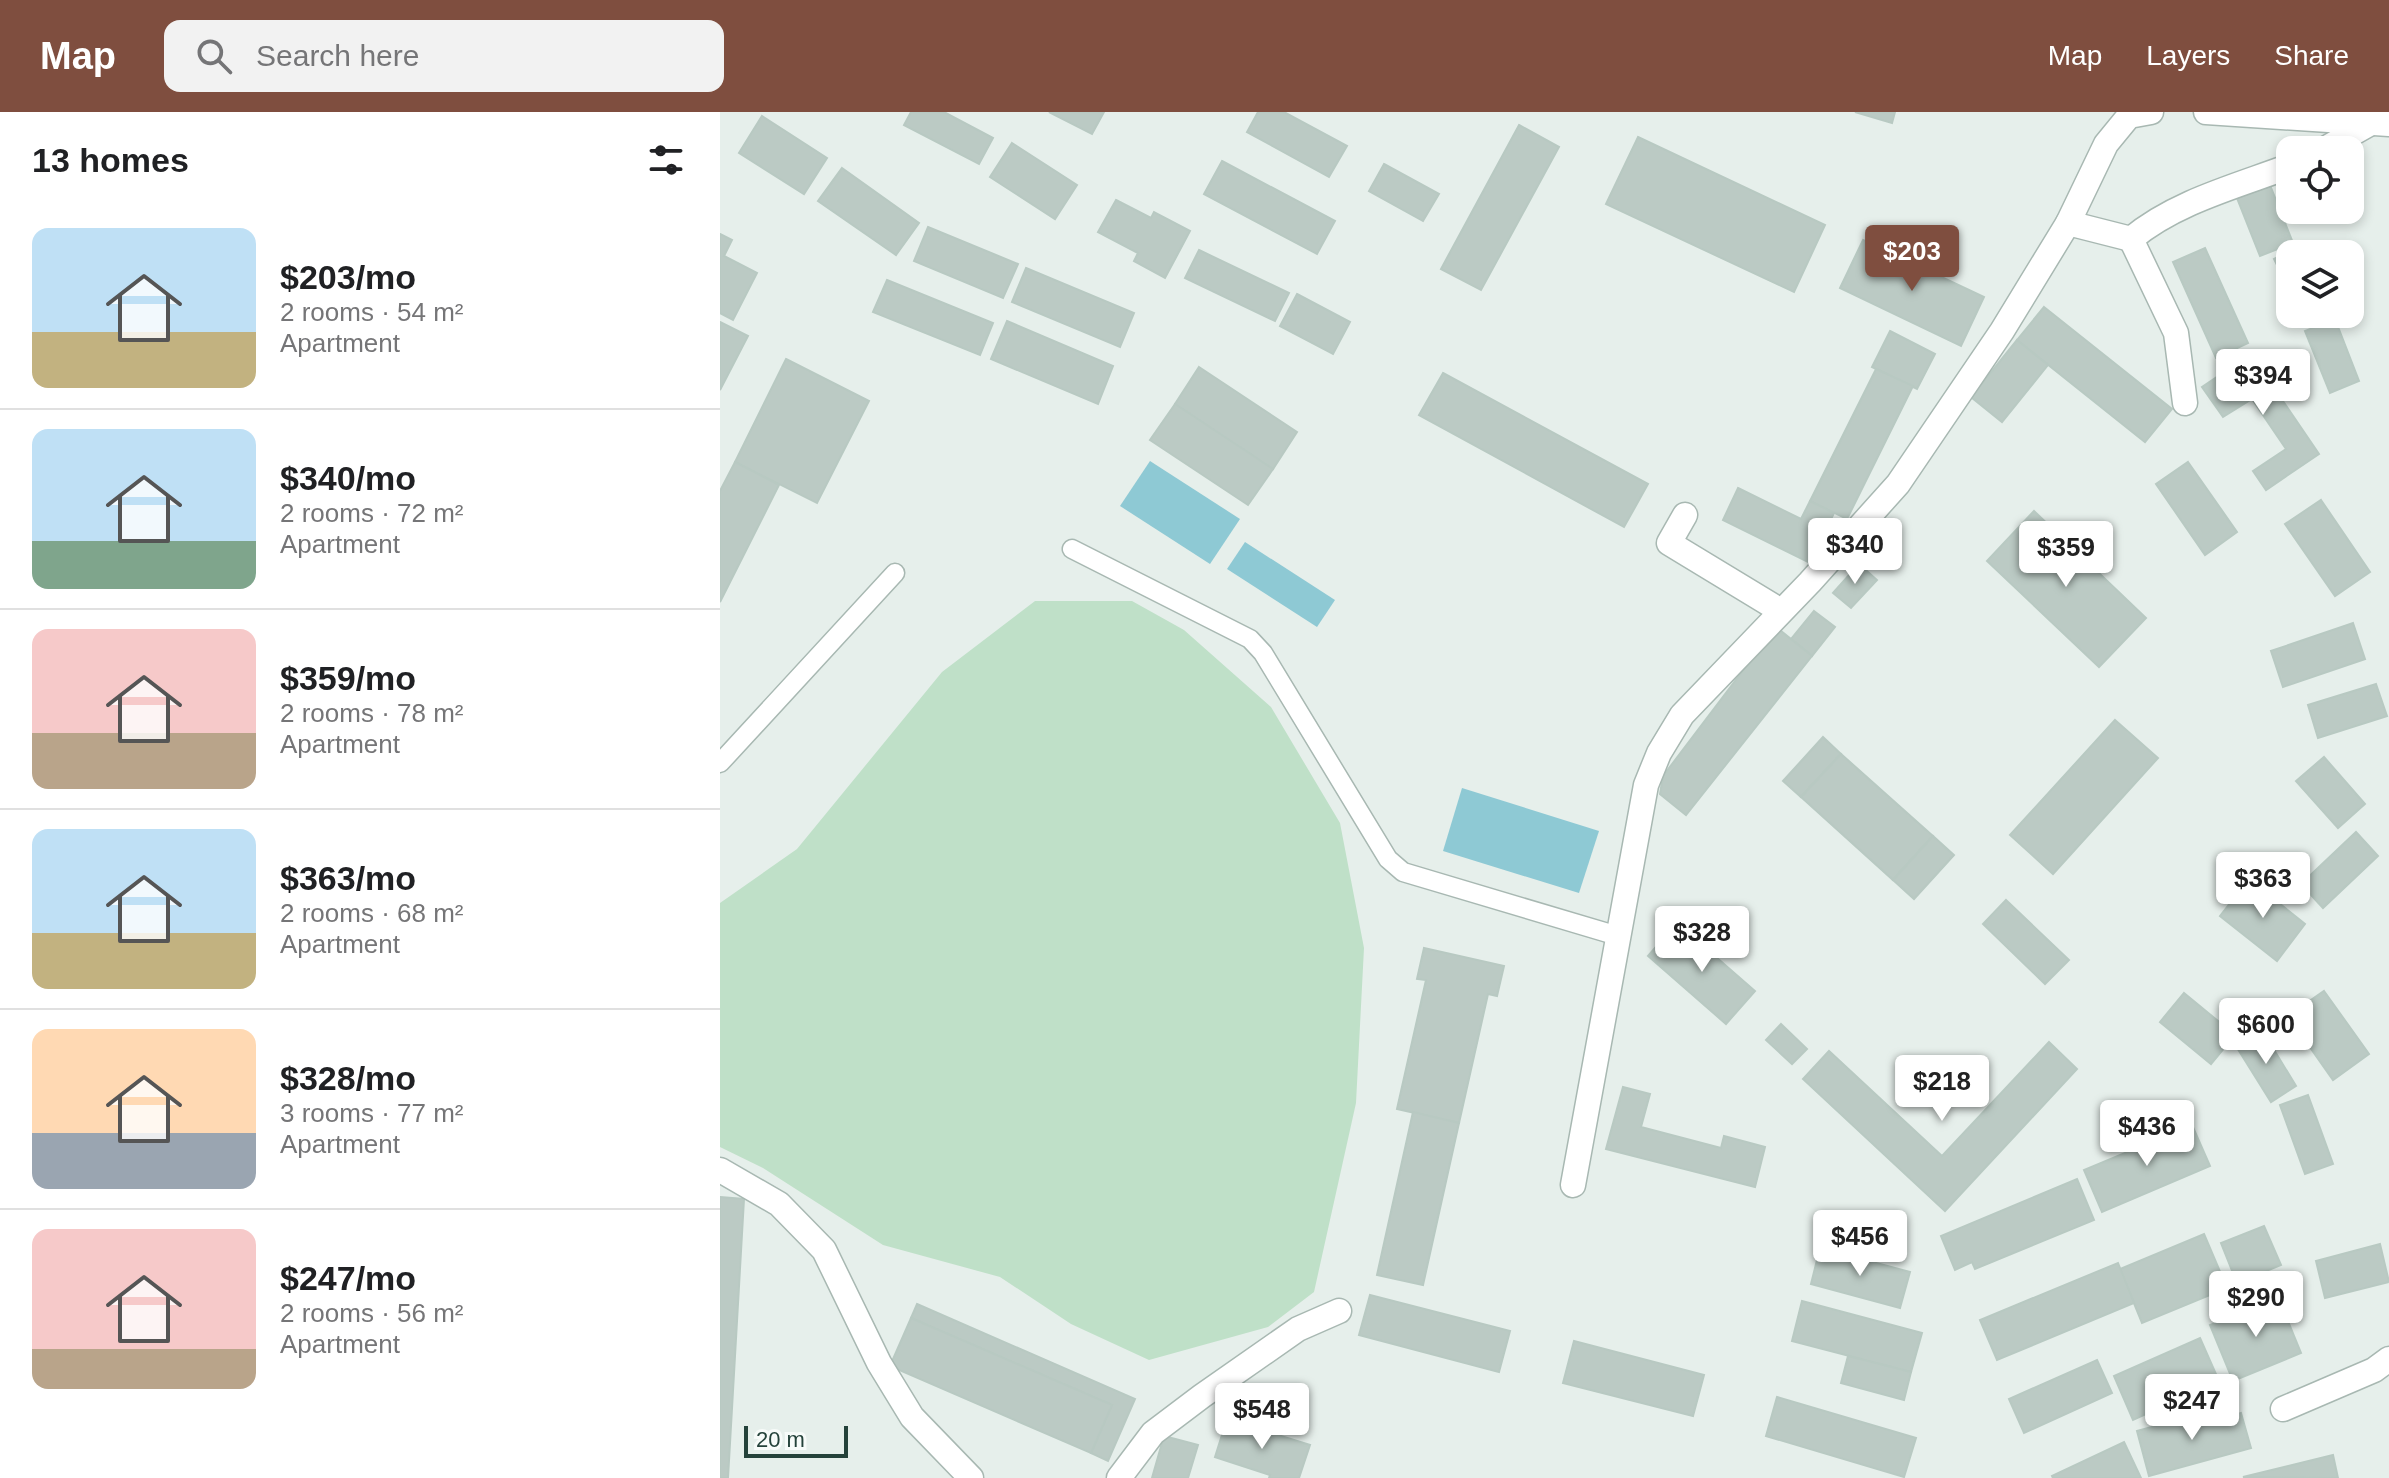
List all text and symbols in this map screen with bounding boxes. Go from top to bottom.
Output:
search box [164,20,724,92]
icon: search [192,34,236,78]
text: Map [40,35,116,77]
text: Search here [256,39,419,72]
text: Map [2048,40,2102,71]
text: Layers [2146,40,2230,71]
text: Share [2274,40,2349,71]
map controls [2276,136,2364,328]
button: locate [2276,136,2364,224]
icon: filters [644,138,688,182]
text: 13 homes [32,141,189,179]
pin: $203 [1865,225,1959,293]
text: $203 [1883,236,1941,266]
button: layers [2276,240,2364,328]
text: $203/mo [280,258,416,296]
icon: home [96,260,192,356]
text: 2 rooms · 54 m² [280,297,464,327]
text: Apartment [280,328,400,358]
pin: $394 [2216,349,2310,417]
text: $394 [2234,360,2292,390]
text: $340/mo [280,459,416,497]
icon: home [96,461,192,557]
text: 2 rooms · 72 m² [280,498,464,528]
pin: $340 [1808,518,1902,586]
pin: $359 [2019,521,2113,589]
text: Apartment [280,529,400,559]
text: $340 [1826,529,1884,559]
text: $359 [2037,532,2095,562]
text: $359/mo [280,659,416,697]
icon: home [96,661,192,757]
text: 2 rooms · 78 m² [280,698,464,728]
text: Apartment [280,729,400,759]
pin: $363 [2216,852,2310,920]
text: $363/mo [280,859,416,897]
icon: home [96,861,192,957]
text: $363 [2234,863,2292,893]
text: 2 rooms · 68 m² [280,898,464,928]
pin: $328 [1655,906,1749,974]
text: $328 [1673,917,1731,947]
text: Apartment [280,929,400,959]
pin: $600 [2219,998,2313,1066]
text: $600 [2237,1009,2295,1039]
pin: $218 [1895,1055,1989,1123]
text: $328/mo [280,1059,416,1097]
icon: home [96,1061,192,1157]
text: $218 [1913,1066,1971,1096]
text: 3 rooms · 77 m² [280,1098,464,1128]
pin: $436 [2100,1100,2194,1168]
text: $436 [2118,1111,2176,1141]
text: Apartment [280,1129,400,1159]
pin: $456 [1813,1210,1907,1278]
text: $456 [1831,1221,1889,1251]
text: $247/mo [280,1259,416,1297]
icon: home [96,1261,192,1357]
pin: $290 [2209,1271,2303,1339]
text: $290 [2227,1282,2285,1312]
text: 2 rooms · 56 m² [280,1298,464,1328]
text: Apartment [280,1329,400,1359]
pin: $247 [2145,1374,2239,1442]
pin: $548 [1215,1383,1309,1451]
text: $247 [2163,1385,2221,1415]
text: $548 [1233,1394,1291,1424]
scale bar [744,1422,848,1458]
text: 20 m [756,1427,805,1452]

